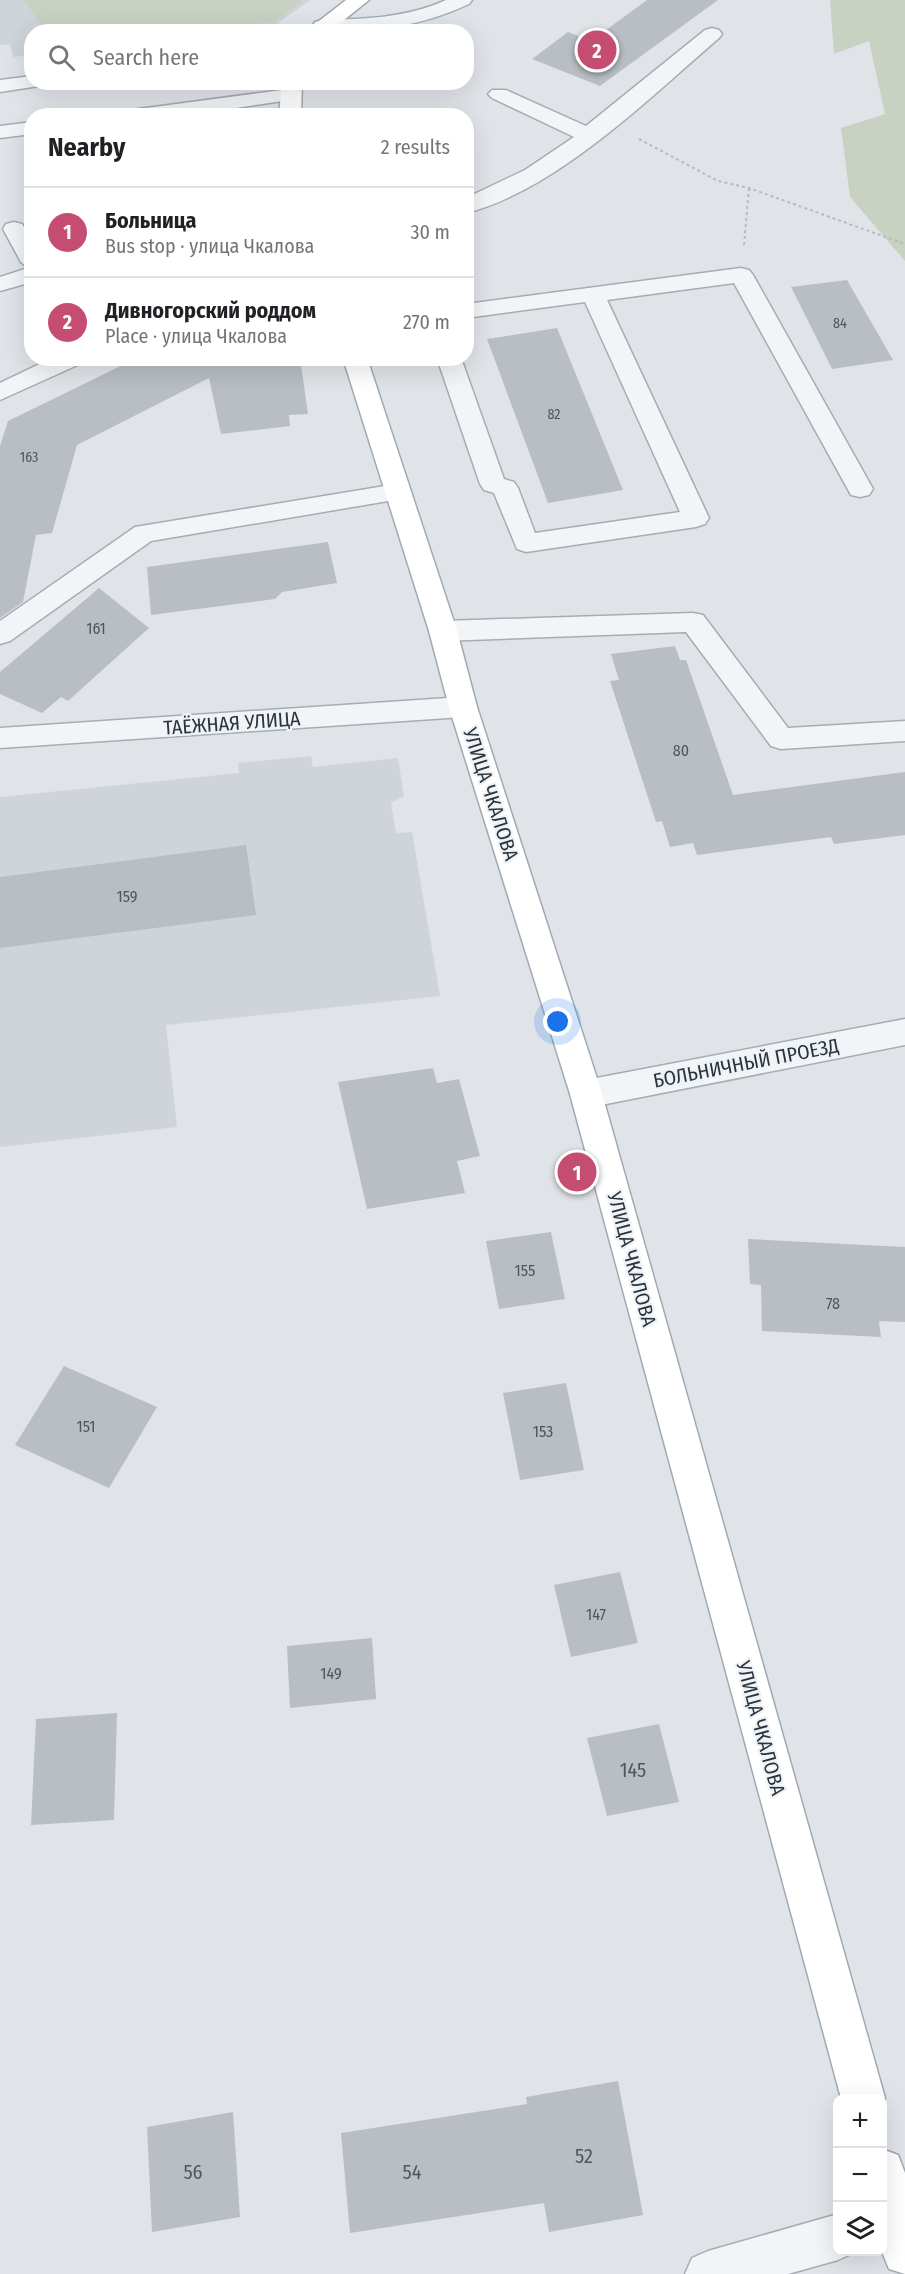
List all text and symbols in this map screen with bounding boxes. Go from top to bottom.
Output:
search box [24,24,474,90]
pin: 2 [578,28,616,72]
icon: search [45,41,78,74]
text: Search here [93,44,199,71]
text: Nearby [48,132,125,163]
text: 2 results [381,135,450,159]
text: Больница [105,207,197,234]
text: 1 [63,220,72,244]
text: 30 m [410,220,450,244]
text: Bus stop · улица Чкалова [105,234,314,258]
text: Дивногорский роддом [105,297,316,324]
text: 2 [63,310,72,334]
text: 270 m [403,310,450,334]
house number: 84 [833,315,847,332]
text: Place · улица Чкалова [105,324,287,348]
house number: 82 [547,406,561,423]
house number: 163 [20,449,38,466]
house number: 161 [86,619,106,638]
street label: ТАЁЖНАЯ УЛИЦА [163,706,302,740]
street label: УЛИЦА ЧКАЛОВА [458,724,524,864]
house number: 80 [673,741,689,760]
house number: 159 [116,887,138,906]
your location [543,1007,572,1036]
street label: БОЛЬНИЧНЫЙ ПРОЕЗД [651,1033,841,1093]
pin: 1 [558,1150,596,1194]
street label: УЛИЦА ЧКАЛОВА [602,1188,662,1329]
house number: 155 [515,1261,535,1280]
house number: 78 [826,1294,840,1313]
house number: 151 [76,1417,96,1436]
house number: 153 [533,1422,553,1441]
house number: 147 [586,1605,607,1624]
street label: УЛИЦА ЧКАЛОВА [731,1657,791,1798]
house number: 149 [320,1664,342,1683]
house number: 145 [620,1758,646,1782]
map controls [833,2094,887,2256]
button: + [833,2094,887,2148]
house number: 52 [575,2144,593,2168]
button: − [833,2148,887,2202]
house number: 56 [183,2160,203,2184]
house number: 54 [403,2160,422,2184]
button: layers [833,2202,887,2256]

